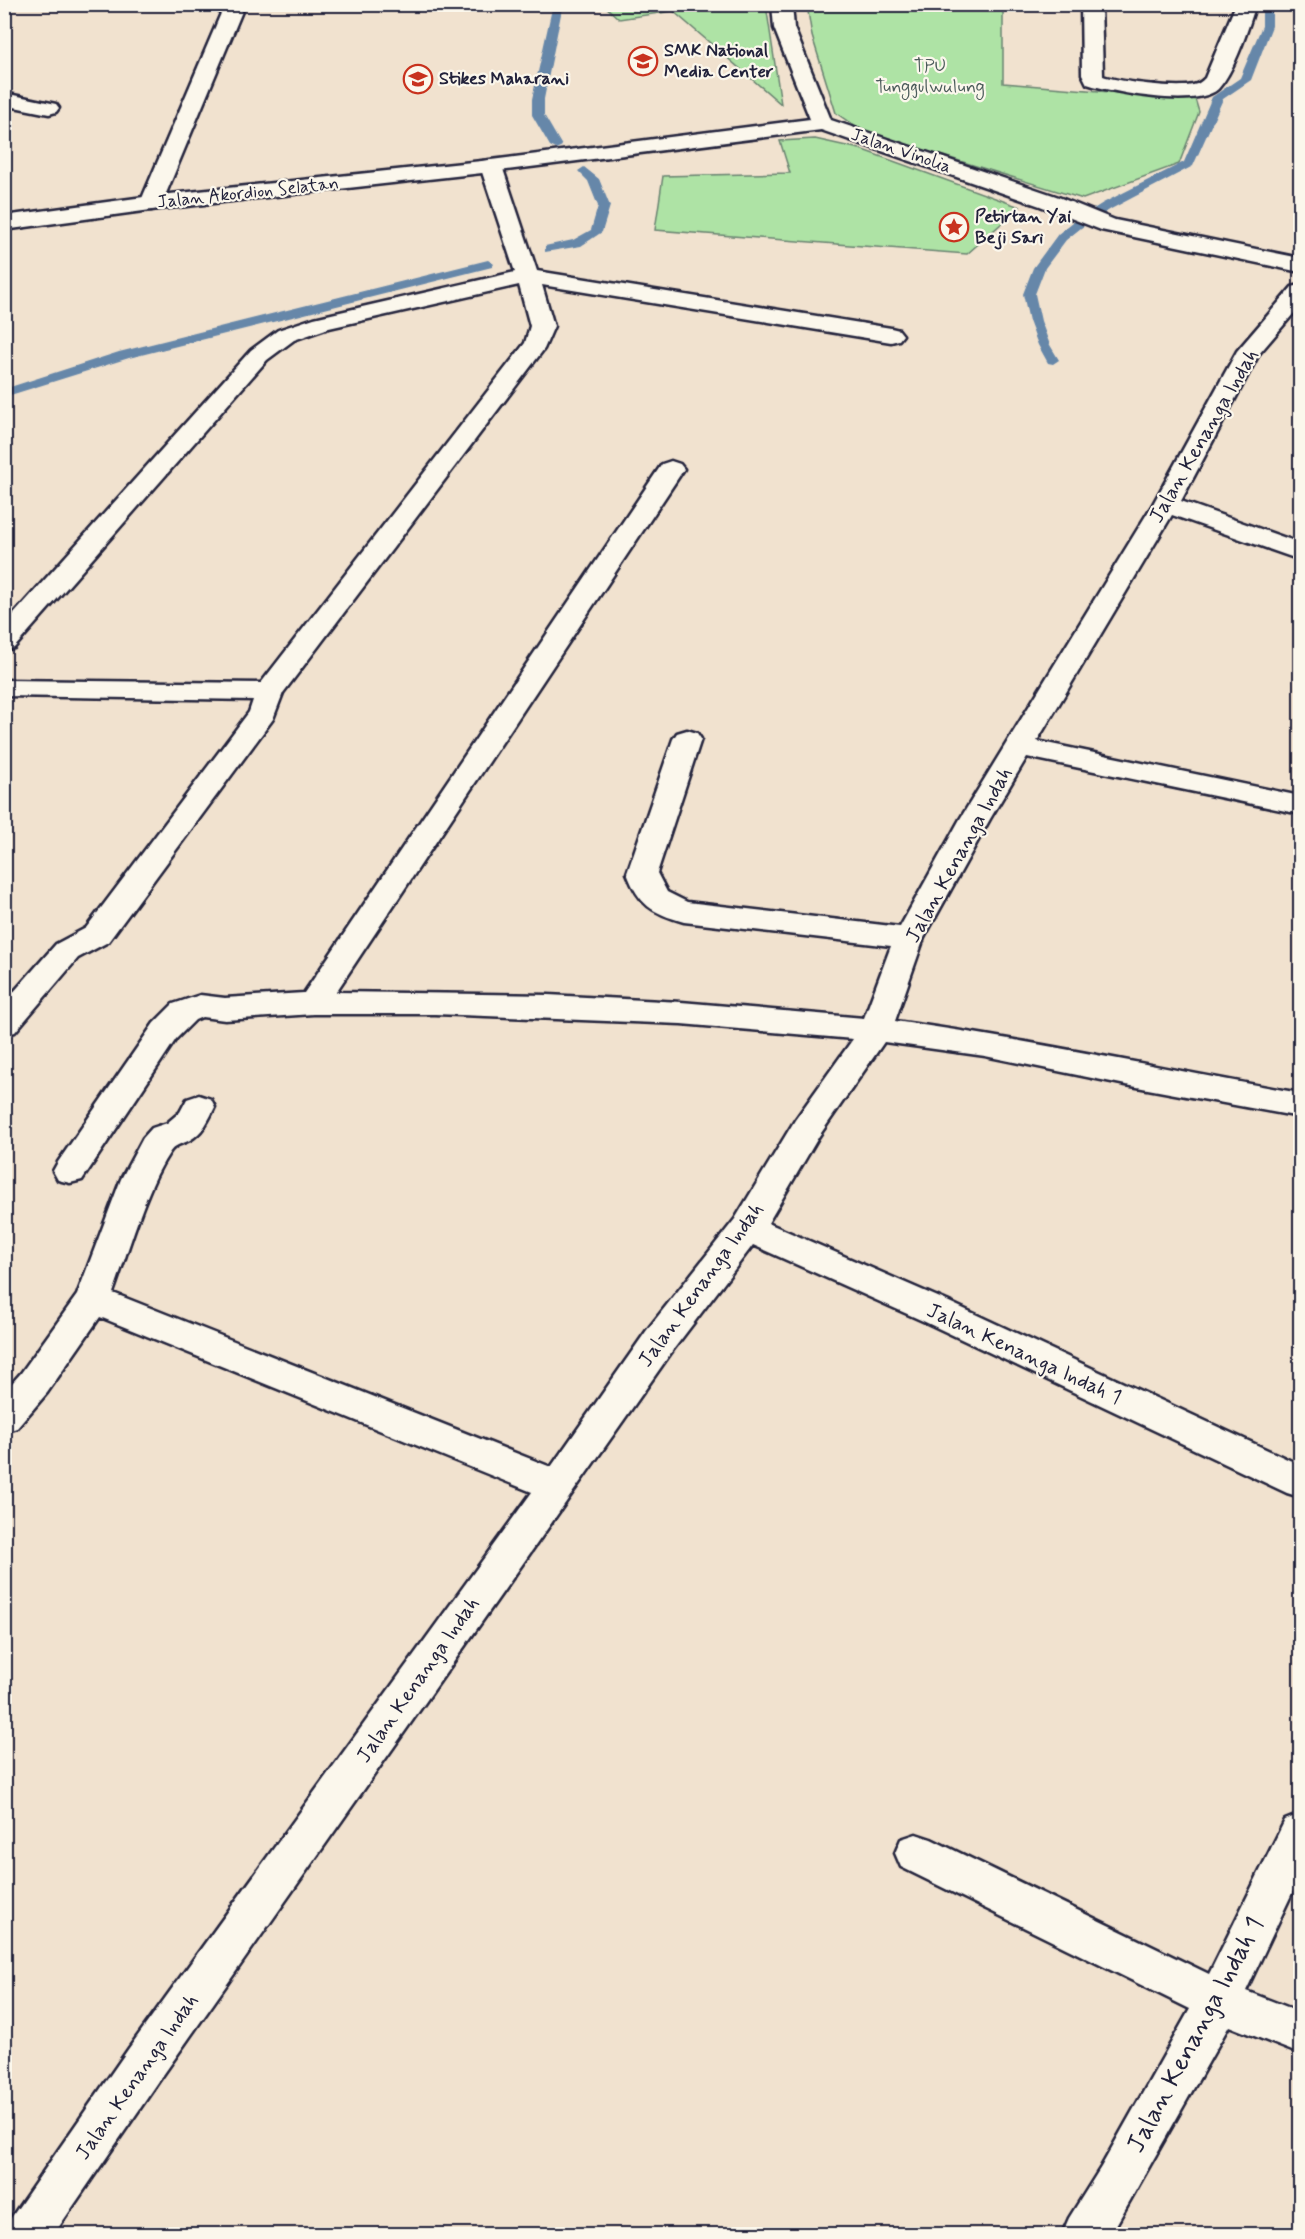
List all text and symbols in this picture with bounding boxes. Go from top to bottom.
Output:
place label: SMK National Media Center [664,39,774,84]
school or university icon: SMK National Media Center [627,45,659,77]
park label: TPU Tunggulwulung [875,54,985,100]
school or university icon: Stikes Maharani [402,63,434,95]
place label: Stikes Maharani [439,67,569,91]
street label: Jalan Vinolia [848,123,954,179]
street label: Jalan Akordion Selatan [156,172,340,214]
place label: Petirtan Yai Beji Sari [975,205,1071,250]
place icon: Petirtan Yai Beji Sari [938,211,970,243]
street label: Jalan Kenanga Indah [1143,344,1265,528]
street label: Jalan Kenanga Indah [899,762,1019,948]
street label: Jalan Kenanga Indah [632,1197,770,1373]
street label: Jalan Kenanga Indah 1 [922,1297,1126,1411]
street label: Jalan Kenanga Indah [350,1591,486,1769]
street label: Jalan Kenanga Indah 1 [1119,1911,1273,2159]
street label: Jalan Kenanga Indah [69,1988,205,2166]

